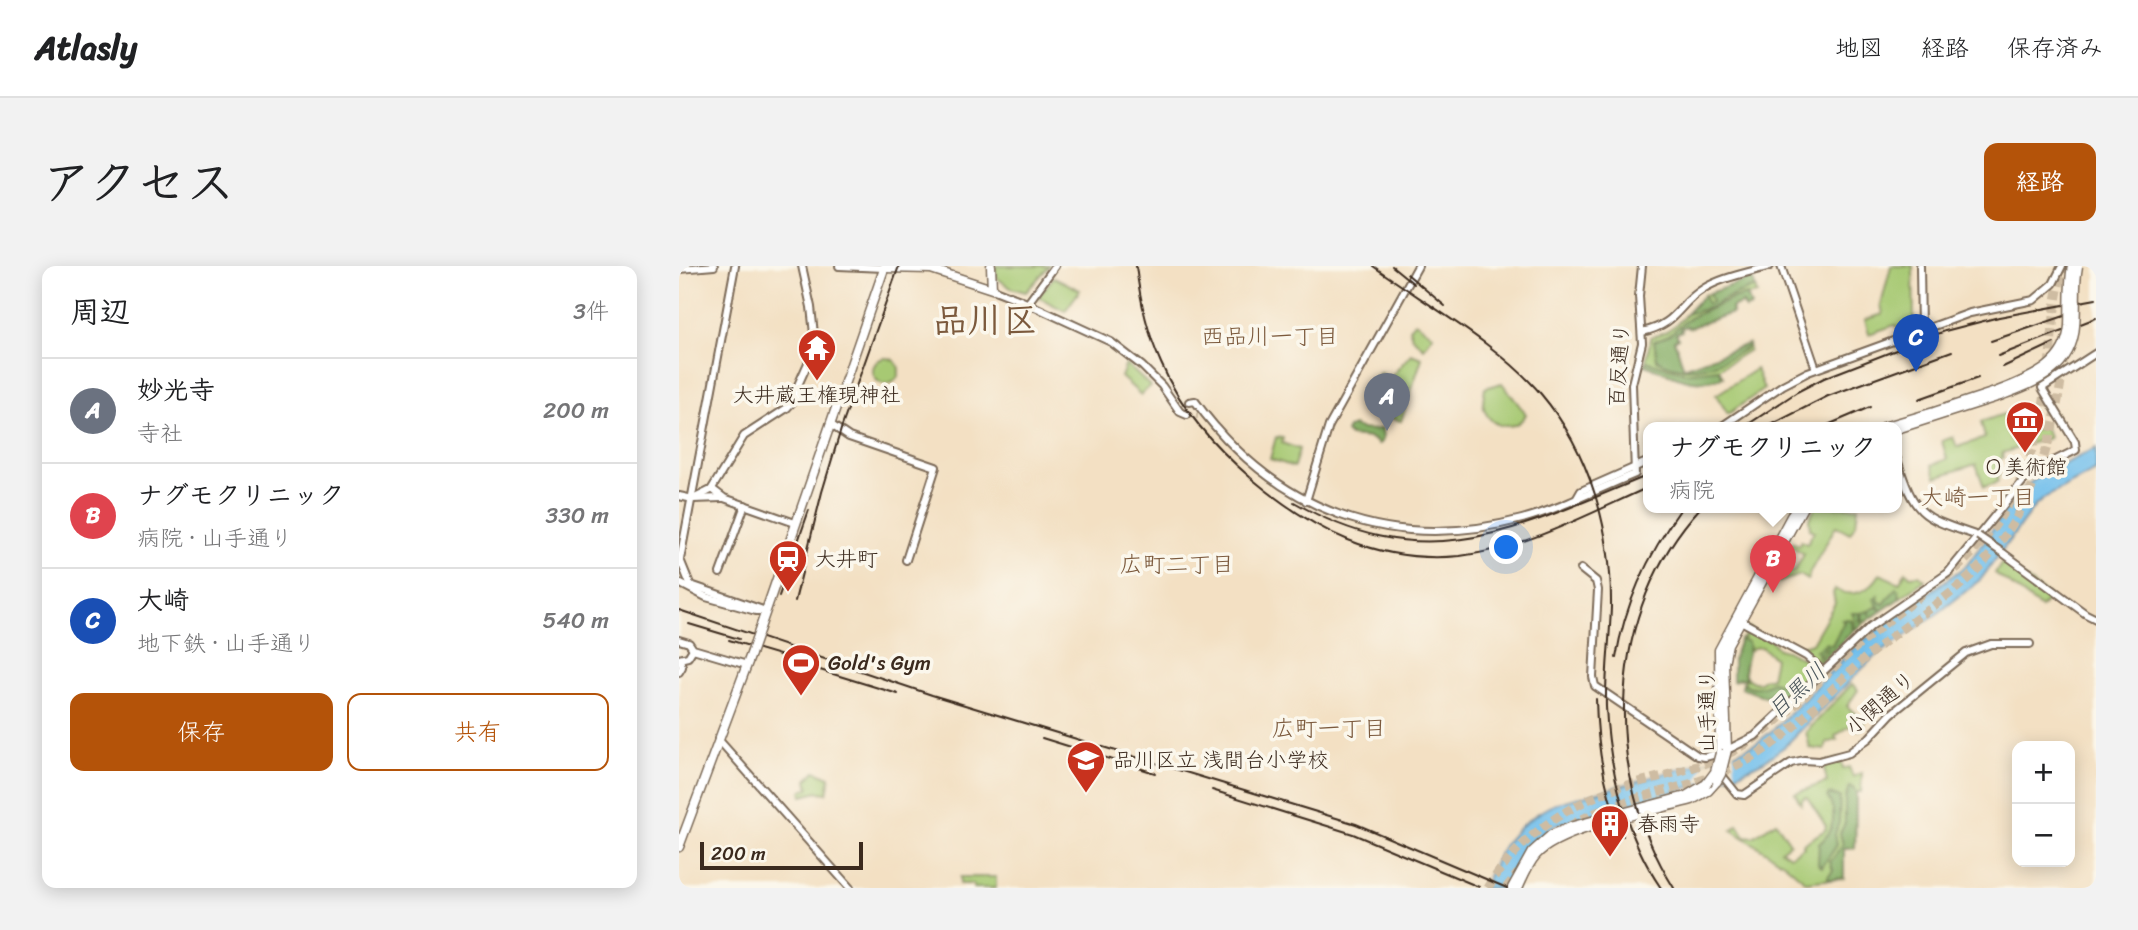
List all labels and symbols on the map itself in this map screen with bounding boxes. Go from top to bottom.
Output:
district label: 品川区 [932,289,1038,351]
pin: C [1893,314,1939,372]
district label: 西品川一丁目 [1201,316,1339,357]
street label: 百反通り [1597,322,1641,408]
temple icon: 大井蔵王権現神社 [796,327,838,382]
pin: A [1364,373,1410,431]
place label: 大井蔵王権現神社 [733,376,901,414]
museum icon: Ｏ美術館 [2004,399,2046,454]
place label: Ｏ美術館 [1983,448,2067,486]
district label: 大崎一丁目 [1921,477,2036,518]
your location [1489,530,1523,564]
pin: B [1750,535,1796,593]
station icon: 大井町 [767,538,809,593]
place label: 大井町 [815,540,878,578]
district label: 広町二丁目 [1120,544,1235,585]
sports icon: Gold's Gym [780,642,822,697]
place label: Gold's Gym [828,644,931,682]
water label: 目黒川 [1758,652,1836,730]
street label: 小関通り [1836,661,1924,745]
street label: 山手通り [1688,669,1726,753]
district label: 広町一丁目 [1272,708,1387,749]
school or university icon: 品川区立 浅間台小学校 [1065,739,1107,794]
place label: 品川区立 浅間台小学校 [1113,741,1328,779]
building icon: 春雨寺 [1589,803,1631,858]
place label: 春雨寺 [1637,805,1700,843]
scale bar [700,839,863,871]

